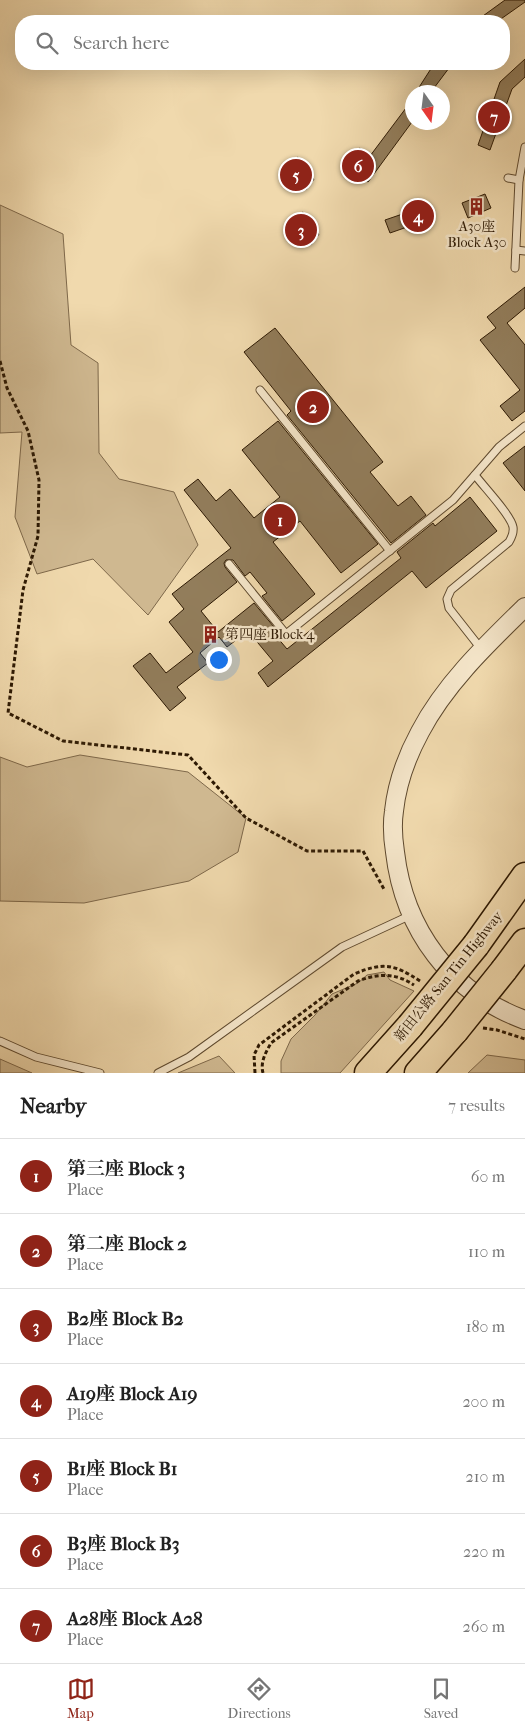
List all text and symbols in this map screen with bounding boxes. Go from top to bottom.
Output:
search box [15,15,510,70]
icon: search [33,29,61,57]
text: Search here [73,32,169,54]
north arrow [405,85,450,130]
pin: 7 [478,98,510,136]
pin: 6 [342,147,374,185]
pin: 5 [280,156,312,194]
building icon: A30座 Block A30 [467,196,487,216]
pin: 4 [402,197,434,235]
pin: 3 [285,211,317,249]
place label: A30座 Block A30 [448,218,506,251]
pin: 2 [297,388,329,426]
pin: 1 [264,501,296,539]
building icon: 第四座 Block 4 [201,624,221,644]
place label: 第四座 Block 4 [225,626,315,643]
your location [206,647,232,673]
street label: 新田公路 San Tin Highway [391,907,506,1045]
text: Nearby [20,1094,86,1118]
text: 7 results [448,1096,505,1115]
text: 第三座 Block 3 [67,1158,185,1180]
text: 1 [33,1167,39,1186]
text: 60 m [471,1167,505,1186]
text: Place [67,1180,103,1199]
text: 第二座 Block 2 [67,1233,187,1255]
text: 2 [32,1242,40,1261]
text: 110 m [468,1242,505,1261]
text: Place [67,1255,103,1274]
text: B2座 Block B2 [67,1308,184,1330]
text: 3 [33,1317,39,1336]
text: 180 m [466,1317,505,1336]
text: Place [67,1330,103,1349]
text: A19座 Block A19 [67,1383,198,1405]
text: 4 [31,1392,41,1411]
text: 200 m [462,1392,505,1411]
text: Place [67,1405,103,1424]
text: B1座 Block B1 [67,1458,178,1480]
text: 5 [33,1467,39,1486]
text: 210 m [466,1467,505,1486]
text: Place [67,1480,103,1499]
text: B3座 Block B3 [67,1533,180,1555]
text: 6 [32,1542,40,1561]
text: 220 m [463,1542,505,1561]
text: Place [67,1555,103,1574]
text: A28座 Block A28 [67,1608,203,1630]
text: 7 [32,1617,40,1636]
text: 260 m [463,1617,505,1636]
text: Place [67,1630,103,1649]
tab: Map [67,1675,95,1722]
tab: Directions [228,1675,291,1722]
tab: Saved [424,1675,458,1722]

